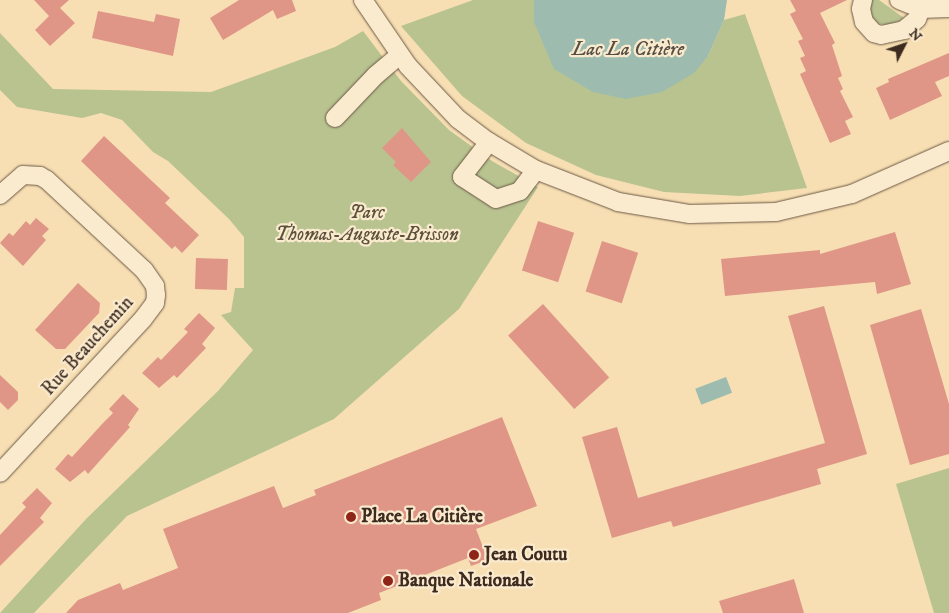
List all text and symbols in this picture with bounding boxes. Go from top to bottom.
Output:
north arrow [879,20,929,70]
text: N [905,25,926,45]
water label: Lac La Citière [572,37,684,61]
park label: Parc Thomas-Auguste-Brisson [275,202,459,246]
street label: Rue Beauchemin [37,292,139,400]
place label: Place La Citière [361,506,483,528]
marker: Place La Citière [345,511,357,523]
place label: Jean Coutu [484,544,567,566]
marker: Jean Coutu [468,549,480,561]
place label: Banque Nationale [398,570,533,592]
marker: Banque Nationale [382,575,394,587]

